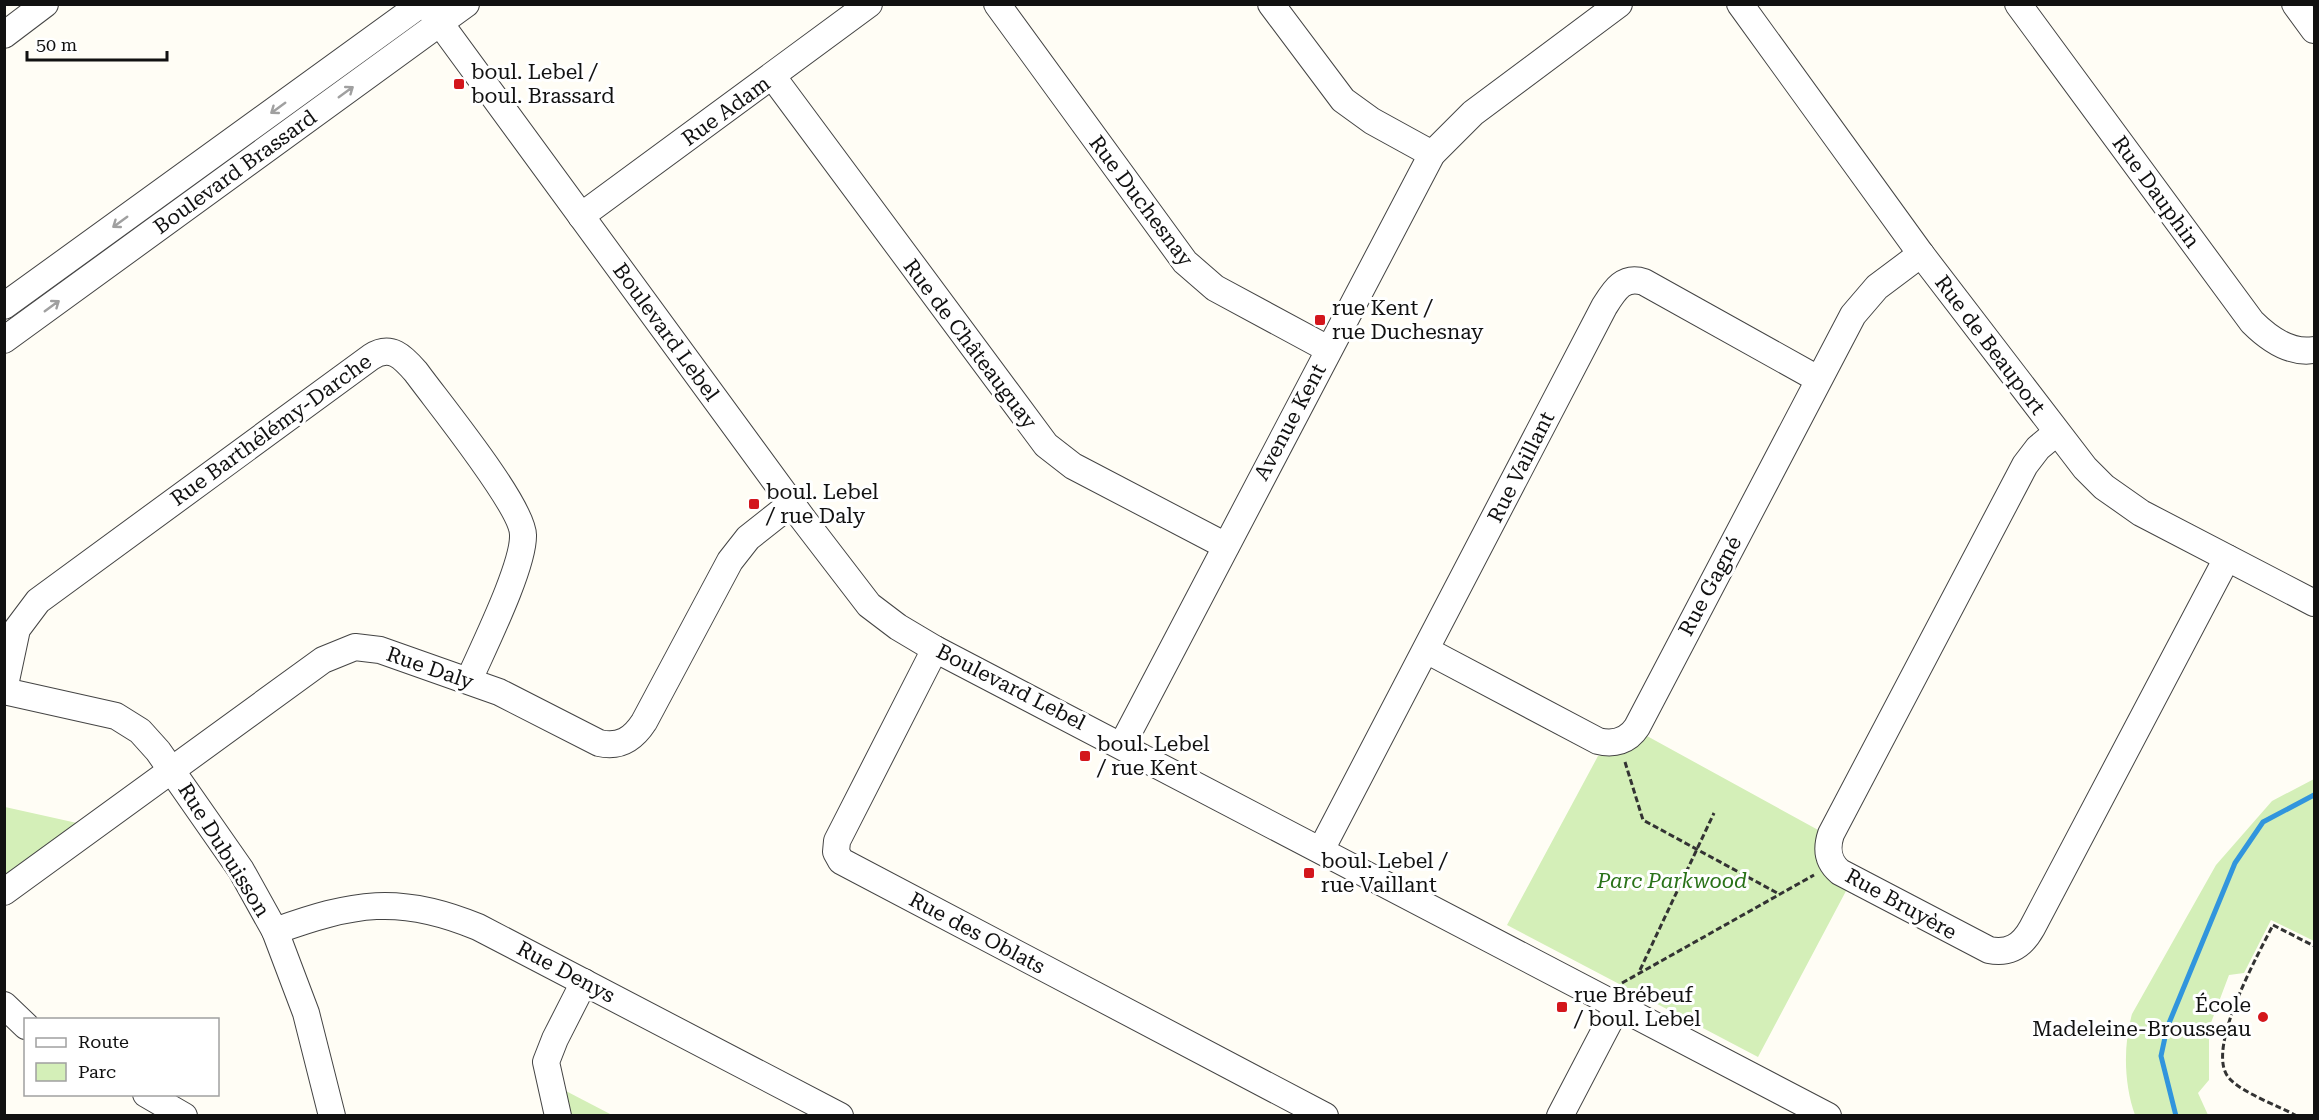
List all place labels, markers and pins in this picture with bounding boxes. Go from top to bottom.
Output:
place label: boul. Lebel / boul. Brassard [471,60,615,108]
marker: boul. Lebel / boul. Brassard [452,77,466,91]
place label: rue Kent / rue Duchesnay [1332,296,1484,344]
marker: rue Kent / rue Duchesnay [1313,313,1327,327]
place label: boul. Lebel / rue Daly [765,480,879,528]
marker: boul. Lebel / rue Daly [747,497,761,511]
place label: boul. Lebel / rue Kent [1096,732,1210,780]
marker: boul. Lebel / rue Kent [1078,749,1092,763]
place label: boul. Lebel / rue Vaillant [1321,849,1449,897]
marker: boul. Lebel / rue Vaillant [1302,866,1316,880]
place label: rue Brébeuf / boul. Lebel [1573,983,1701,1031]
place label: École Madeleine-Brousseau [2032,992,2251,1041]
marker: rue Brébeuf / boul. Lebel [1555,1000,1569,1014]
marker: École Madeleine-Brousseau [2256,1010,2270,1024]

